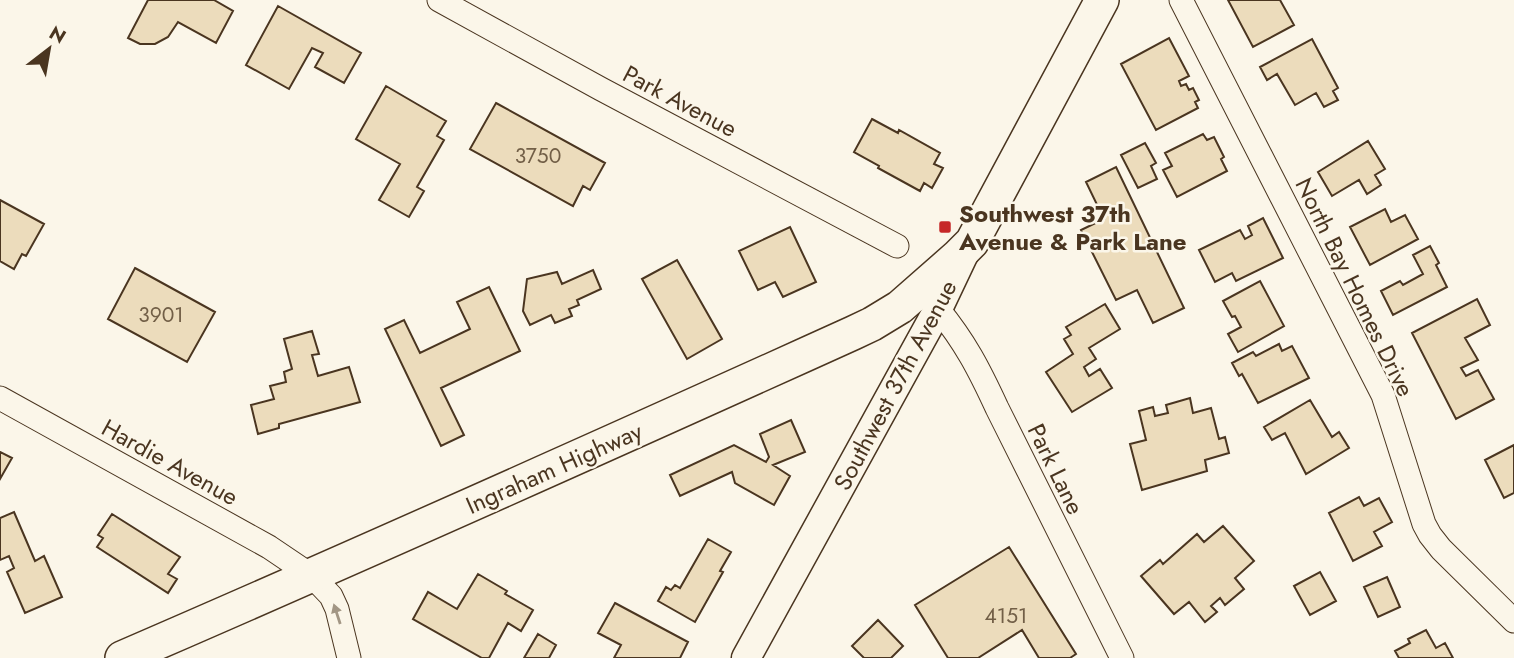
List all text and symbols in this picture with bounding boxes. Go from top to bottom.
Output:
north arrow [14,14,84,84]
text: N [44,19,71,50]
street label: Park Avenue [617,56,743,146]
house number: 3750 [515,141,561,171]
street label: North Bay Homes Drive [1287,172,1423,402]
place label: Southwest 37th Avenue & Park Lane [958,196,1187,259]
marker: Southwest 37th Avenue & Park Lane [937,219,953,235]
street label: Southwest 37th Avenue [825,274,965,496]
house number: 3901 [138,300,184,330]
street label: Hardie Avenue [95,410,245,514]
street label: Ingraham Highway [460,413,648,523]
street label: Park Lane [1019,418,1093,520]
house number: 4151 [985,601,1028,631]
one-way arrow [331,603,342,624]

